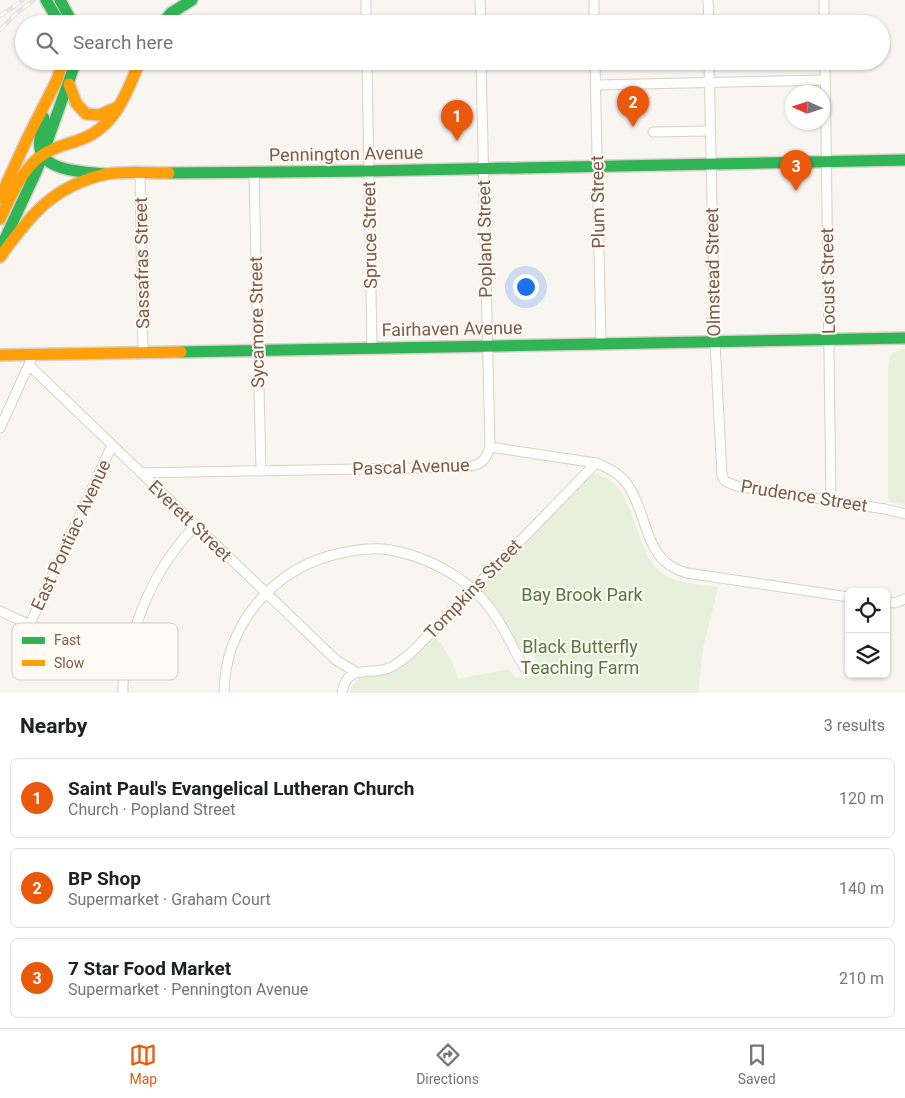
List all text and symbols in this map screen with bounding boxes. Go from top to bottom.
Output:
search box [15,15,890,70]
icon: search [33,29,61,57]
text: Search here [73,31,173,54]
north arrow [785,85,830,130]
pin: 2 [617,86,649,127]
pin: 1 [441,100,473,141]
street label: Pennington Avenue [269,142,423,165]
pin: 3 [780,150,812,191]
street label: Plum Street [586,155,609,249]
street label: Popland Street [473,180,496,298]
street label: Spruce Street [358,181,381,289]
street label: Sassafras Street [130,197,153,329]
street label: Olmstead Street [701,207,724,337]
street label: Locust Street [816,228,839,334]
street label: Sycamore Street [245,256,268,388]
your location [513,274,539,300]
street label: Fairhaven Avenue [381,317,523,340]
street label: Pascal Avenue [352,454,470,479]
street label: East Pontiac Avenue [26,456,115,614]
street label: Prudence Street [739,475,869,516]
street label: Everett Street [144,476,236,566]
street label: Tompkins Street [420,534,526,643]
park label: Bay Brook Park [521,584,644,605]
map controls [845,588,890,678]
button: locate [845,588,890,633]
legend [12,623,178,680]
text: Fast [54,632,81,648]
button: layers [845,633,890,678]
park label: Black Butterfly Teaching Farm [521,636,639,678]
text: Slow [54,655,85,671]
text: Nearby [20,714,87,738]
text: 3 results [824,716,885,735]
text: Saint Paul's Evangelical Lutheran Church [68,777,414,800]
text: 1 [32,789,42,808]
text: 120 m [839,789,884,808]
text: Church · Popland Street [68,800,235,819]
text: BP Shop [68,867,141,890]
text: 2 [32,879,42,898]
text: 140 m [839,879,884,898]
text: Supermarket · Graham Court [68,890,271,909]
text: 7 Star Food Market [68,957,231,980]
text: 3 [32,969,42,988]
text: 210 m [839,969,884,988]
text: Supermarket · Pennington Avenue [68,980,308,999]
tab: Map [129,1041,157,1087]
tab: Directions [416,1041,479,1087]
tab: Saved [738,1041,776,1087]

